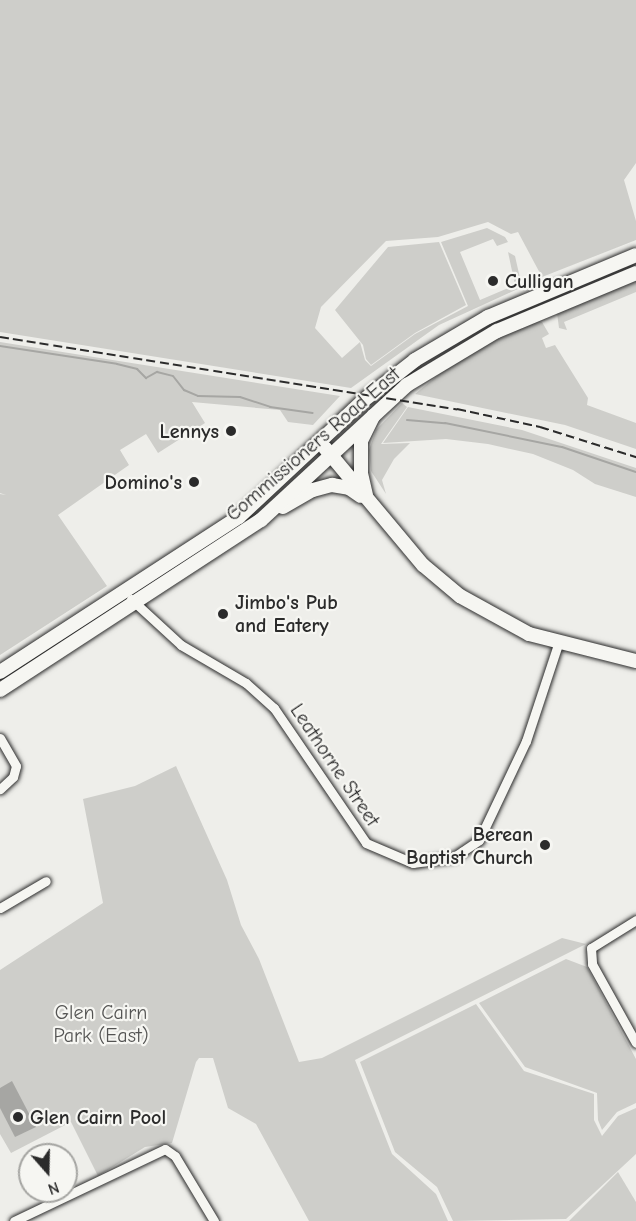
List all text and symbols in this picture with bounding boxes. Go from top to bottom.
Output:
place label: Culligan [505,269,574,293]
marker: Culligan [486,274,500,288]
street label: Commissioners Road East [221,362,405,526]
place label: Lennys [160,419,219,443]
marker: Lennys [224,424,238,438]
place label: Domino's [105,470,182,494]
marker: Domino's [187,475,201,489]
place label: Jimbo's Pub and Eatery [235,590,338,637]
marker: Jimbo's Pub and Eatery [216,607,230,621]
street label: Leathorne Street [285,699,385,831]
place label: Berean Baptist Church [406,822,533,869]
marker: Berean Baptist Church [538,838,552,852]
park label: Glen Cairn Park (East) [53,1001,149,1048]
place label: Glen Cairn Pool [30,1105,166,1129]
marker: Glen Cairn Pool [11,1110,25,1124]
north arrow [18,1143,78,1203]
text: N [45,1178,61,1198]

